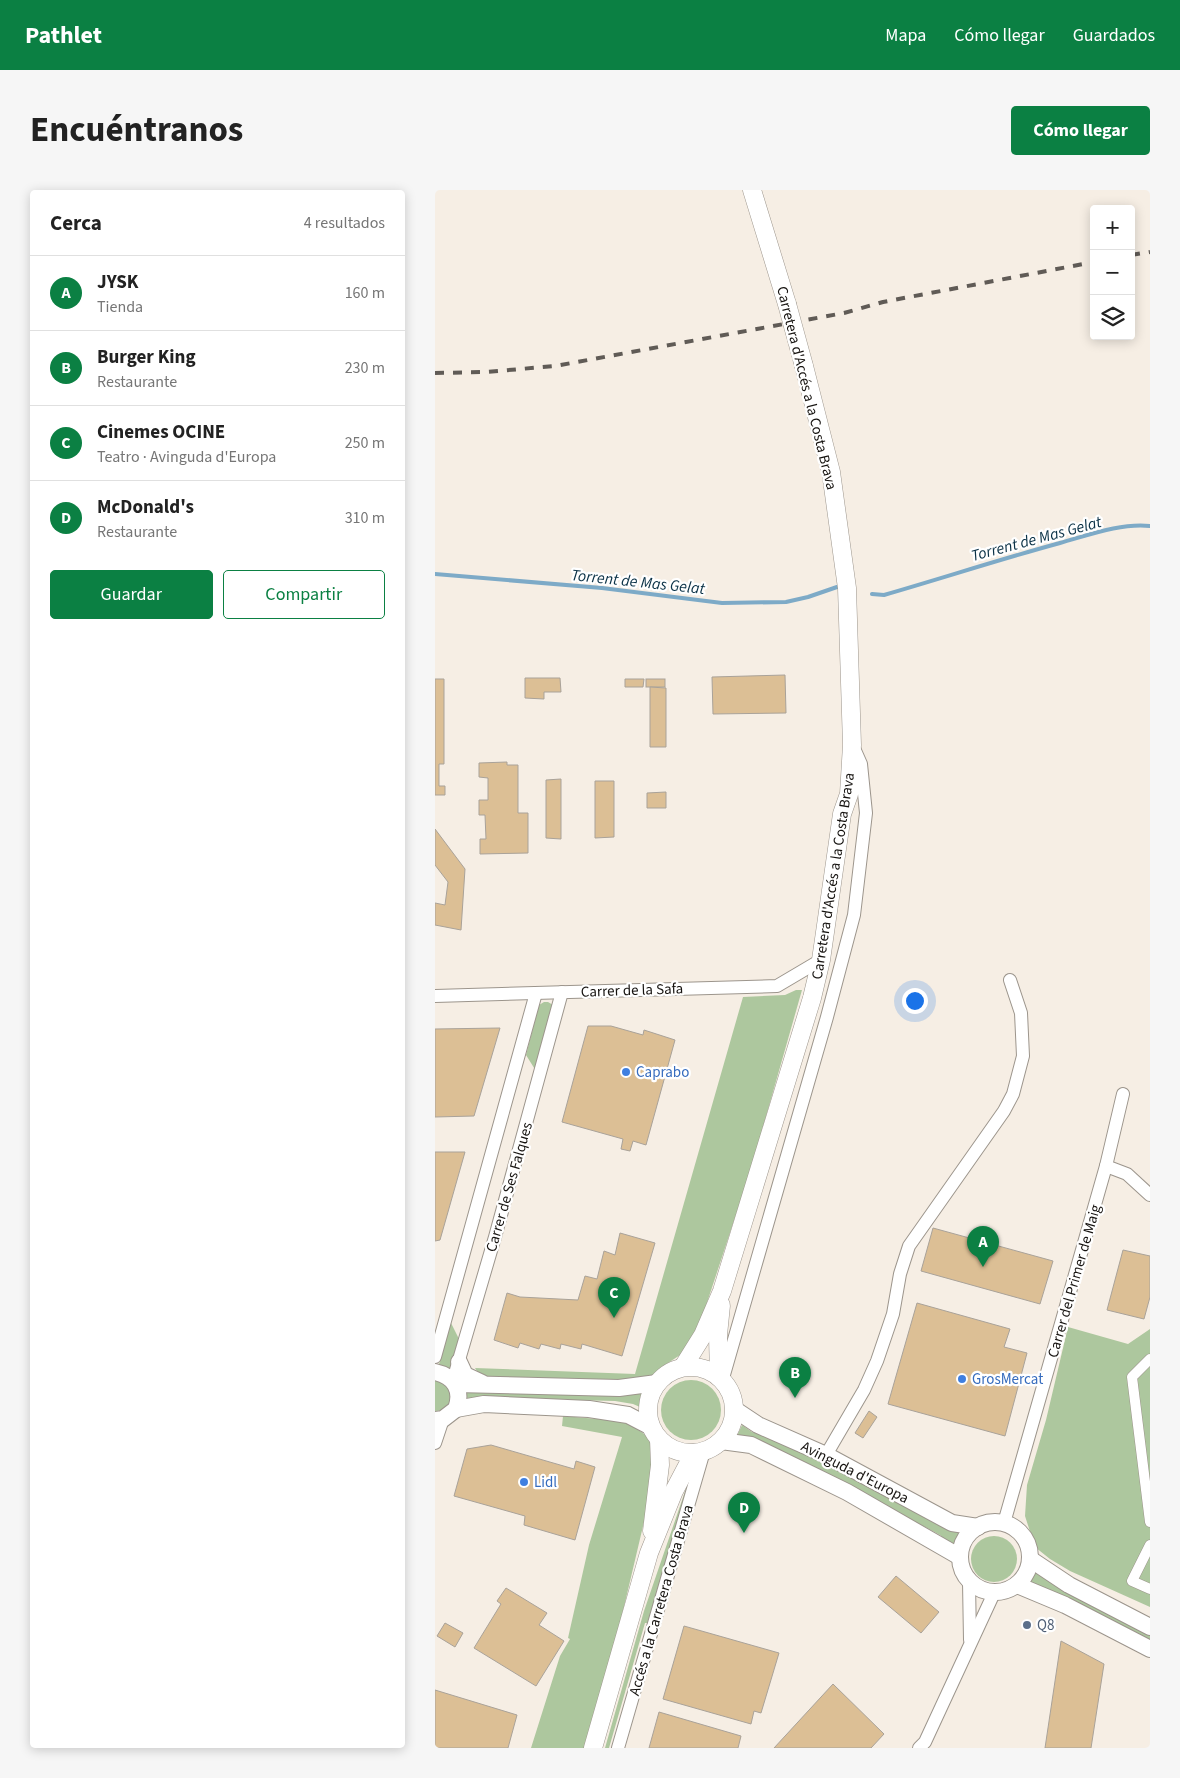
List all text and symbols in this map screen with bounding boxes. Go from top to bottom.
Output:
text: Pathlet [25,18,102,53]
text: Mapa [885,23,926,48]
text: Cómo llegar [954,23,1045,48]
text: Guardados [1073,23,1155,48]
text: Encuéntranos [30,105,243,155]
button: Cómo llegar [1011,106,1150,155]
map controls [1090,205,1135,340]
button: + [1090,205,1135,250]
text: Cerca [50,208,102,238]
text: 4 resultados [304,212,385,234]
button: − [1090,250,1135,295]
text: JYSK [97,269,139,296]
text: A [61,282,71,304]
text: 160 m [345,282,385,304]
street label: Carretera d'Accés a la Costa Brava [771,284,842,492]
button: layers [1090,295,1135,340]
text: Tienda [97,296,143,318]
text: Burger King [97,344,196,371]
text: B [61,357,71,379]
text: 230 m [345,357,385,379]
text: Restaurante [97,371,177,393]
text: Cinemes OCINE [97,419,225,446]
text: C [61,432,71,454]
text: 250 m [345,432,385,454]
text: Teatro · Avinguda d'Europa [97,446,276,468]
text: McDonald's [97,494,194,521]
text: D [61,507,71,529]
text: 310 m [345,507,385,529]
water label: Torrent de Mas Gelat [969,511,1105,567]
text: Restaurante [97,521,177,543]
water label: Torrent de Mas Gelat [570,564,707,600]
button: Guardar [50,570,213,619]
button: Compartir [223,570,385,619]
street label: Carretera d'Accés a la Costa Brava [807,771,860,981]
street label: Carrer de la Safa [580,978,684,1003]
your location [902,988,928,1014]
place label: Caprabo [636,1062,689,1083]
marker: Caprabo [620,1066,632,1078]
street label: Carrer de Ses Falques [481,1120,538,1254]
street label: Carrer del Primer de Maig [1043,1202,1107,1360]
pin: A [967,1226,999,1267]
pin: C [598,1277,630,1318]
pin: B [779,1357,811,1398]
place label: GrosMercat [972,1369,1043,1390]
marker: GrosMercat [956,1373,968,1385]
street label: Avinguda d'Europa [797,1436,912,1509]
place label: Lidl [534,1472,557,1493]
marker: Lidl [518,1476,530,1488]
pin: D [728,1492,760,1533]
street label: Accés a la Carretera Costa Brava [624,1502,699,1698]
place label: Q8 [1037,1615,1054,1636]
marker: Q8 [1021,1619,1033,1631]

